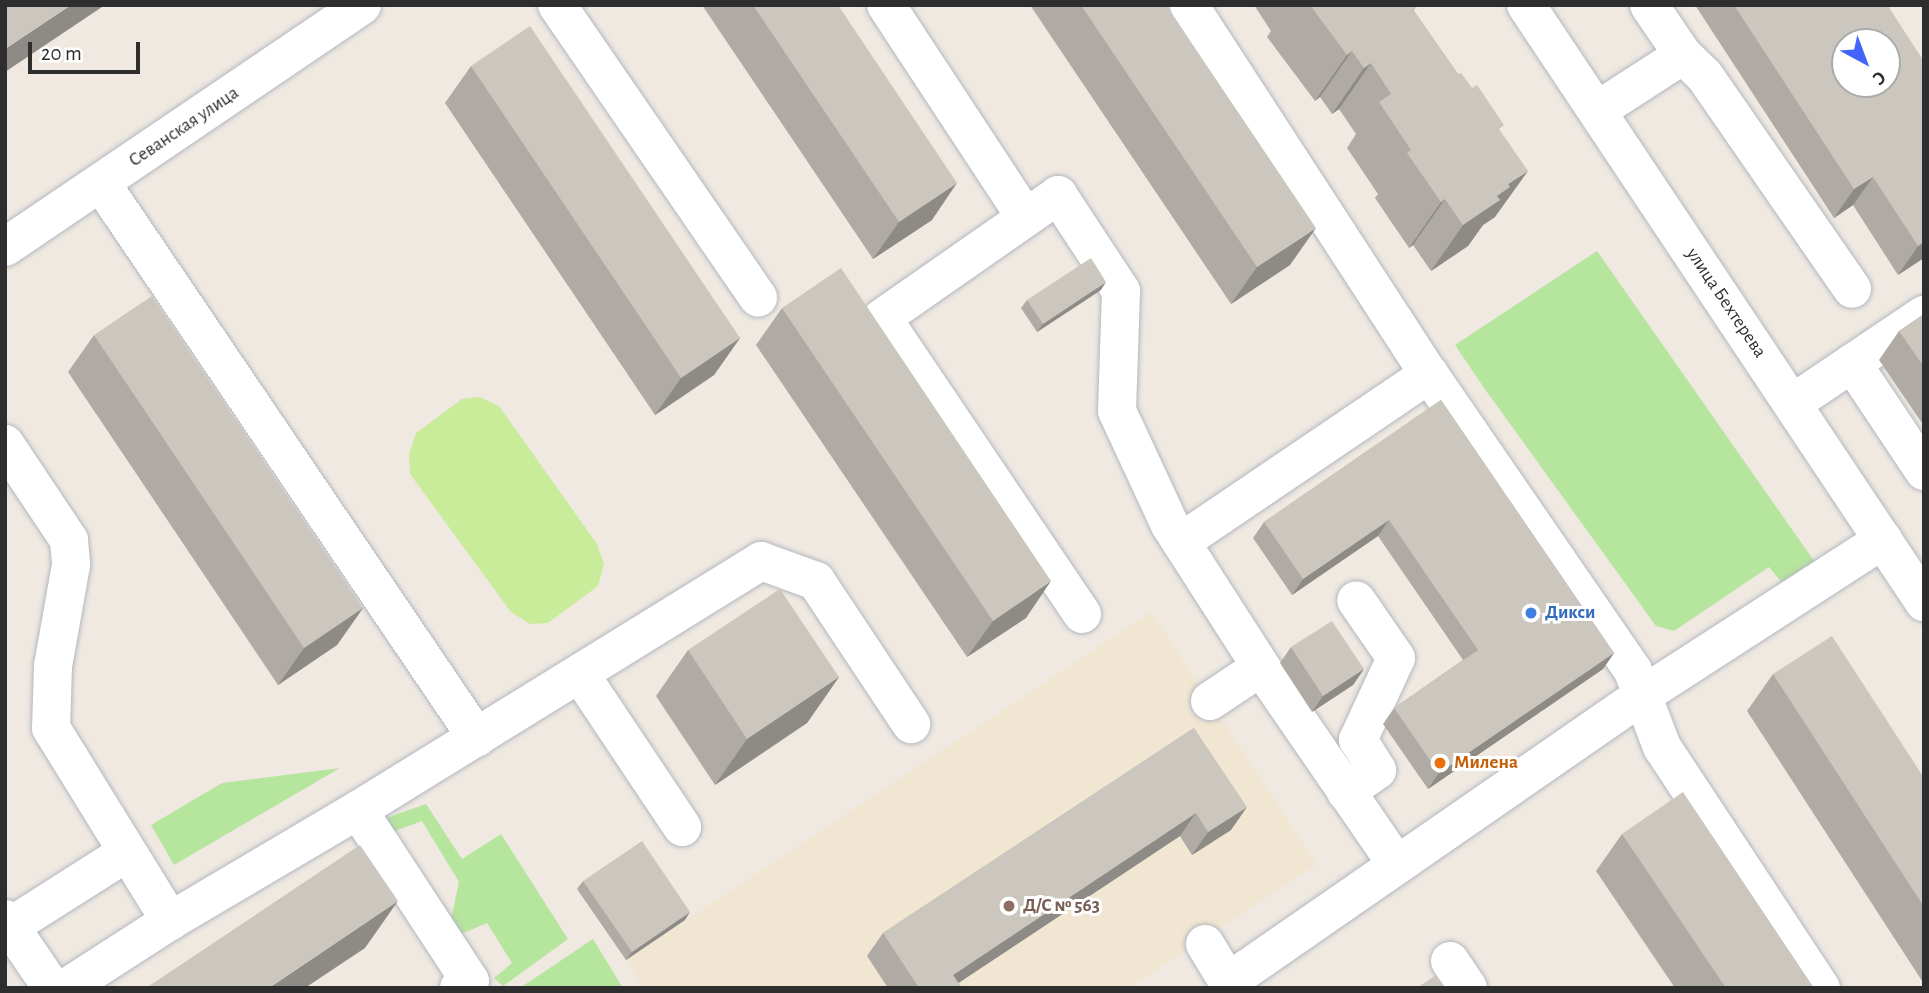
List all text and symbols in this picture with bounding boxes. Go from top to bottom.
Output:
scale bar [32,28,144,72]
north arrow [1831,28,1901,98]
text: 20 m [41,43,82,64]
text: С [1869,67,1889,88]
street label: Севанская улица [125,82,243,172]
street label: улица Бехтерева [1681,244,1771,362]
place label: Дикси [1545,602,1595,624]
marker: Дикси [1523,605,1539,621]
place label: Милена [1454,752,1518,774]
marker: Милена [1432,755,1448,771]
place label: Д/C № 563 [1023,895,1100,917]
marker: Д/C № 563 [1001,898,1017,914]

